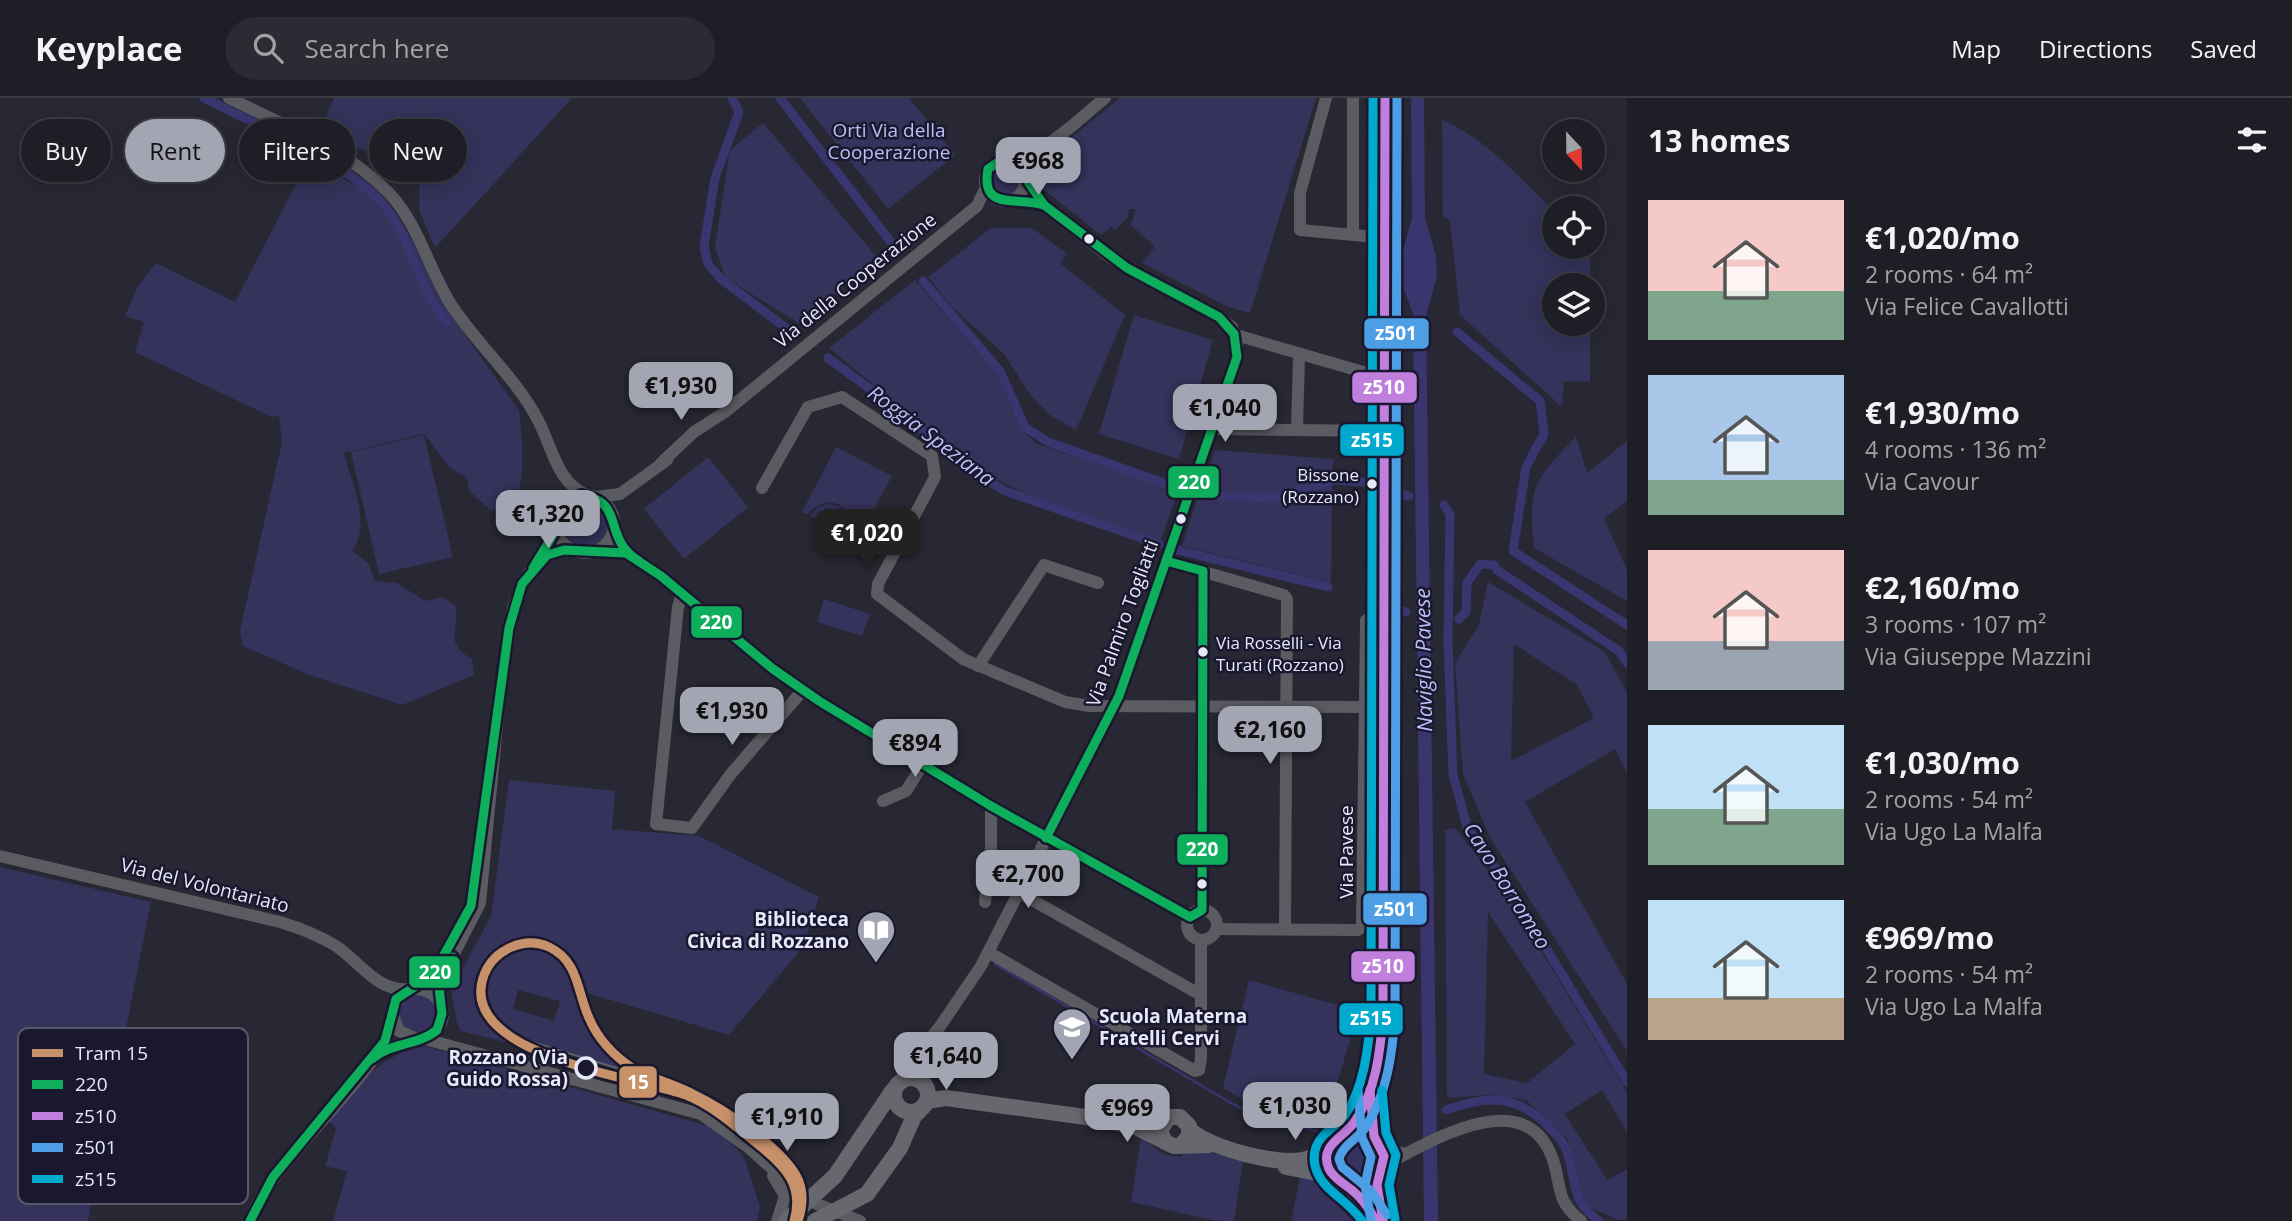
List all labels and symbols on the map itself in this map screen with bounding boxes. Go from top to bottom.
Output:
park label: Orti Via della Cooperazione [828,117,950,165]
north arrow [1542,119,1605,182]
pin: €968 [997,138,1079,197]
street label: Via della Cooperazione [768,206,942,354]
unlabelled marker [1082,232,1096,246]
line badge: z501 [1363,317,1430,350]
text: z501 [1375,320,1417,346]
pin: €1,930 [624,362,738,422]
line badge: z510 [1351,371,1418,404]
text: z510 [1363,374,1405,400]
water label: Roggia Speziana [863,378,1001,492]
pin: €1,040 [1168,384,1282,444]
line badge: z515 [1339,423,1405,457]
text: z515 [1351,427,1393,453]
place label: Bissone (Rozzano) [1282,463,1359,508]
line badge: 220 [1167,465,1220,499]
text: 220 [1178,469,1210,495]
marker: Bissone (Rozzano) [1365,477,1379,491]
pin: €1,320 [491,490,605,550]
pin: €1,020 [810,510,924,569]
unlabelled marker [1174,512,1188,526]
street label: Via Palmiro Togliatti [1080,536,1164,710]
water label: Naviglio Pavese [1408,588,1438,732]
line badge: 220 [690,605,743,639]
text: 220 [700,609,732,635]
place label: Via Rosselli - Via Turati (Rozzano) [1216,631,1344,676]
marker: Via Rosselli - Via Turati (Rozzano) [1196,645,1210,659]
pin: €1,930 [675,688,789,747]
pin: €2,160 [1213,706,1327,766]
pin: €894 [874,720,956,779]
street label: Via Pavese [1333,805,1359,899]
water label: Cavo Borromeo [1458,817,1558,954]
line badge: 220 [1176,833,1229,866]
text: 220 [1186,836,1218,862]
pin: €2,700 [971,850,1085,910]
street label: Via del Volontariato [118,851,292,919]
unlabelled marker [1195,877,1209,891]
line badge: z501 [1362,892,1428,926]
text: z501 [1374,896,1416,922]
place label: Biblioteca Civica di Rozzano [687,906,849,954]
library icon: Biblioteca Civica di Rozzano [855,909,897,964]
line badge: z510 [1350,950,1416,983]
text: z510 [1362,953,1404,979]
line badge: 220 [408,955,461,989]
text: 220 [419,959,451,985]
line badge: z515 [1338,1002,1404,1036]
place label: Scuola Materna Fratelli Cervi [1099,1003,1247,1051]
text: z515 [1350,1005,1392,1031]
school or university icon: Scuola Materna Fratelli Cervi [1051,1006,1093,1061]
legend [18,1028,248,1204]
pin: €1,640 [889,1032,1003,1092]
text: Tram 15 [75,1040,148,1066]
place label: Rozzano (Via Guido Rossa) [446,1044,568,1092]
marker: Rozzano (Via Guido Rossa) [575,1057,597,1079]
line badge: 15 [618,1065,658,1099]
text: 15 [627,1069,649,1095]
text: 220 [75,1071,108,1097]
pin: €1,030 [1238,1082,1352,1142]
pin: €969 [1086,1084,1168,1144]
pin: €1,910 [730,1094,844,1153]
text: z510 [75,1103,117,1129]
text: z501 [75,1134,117,1160]
text: z515 [75,1166,117,1192]

